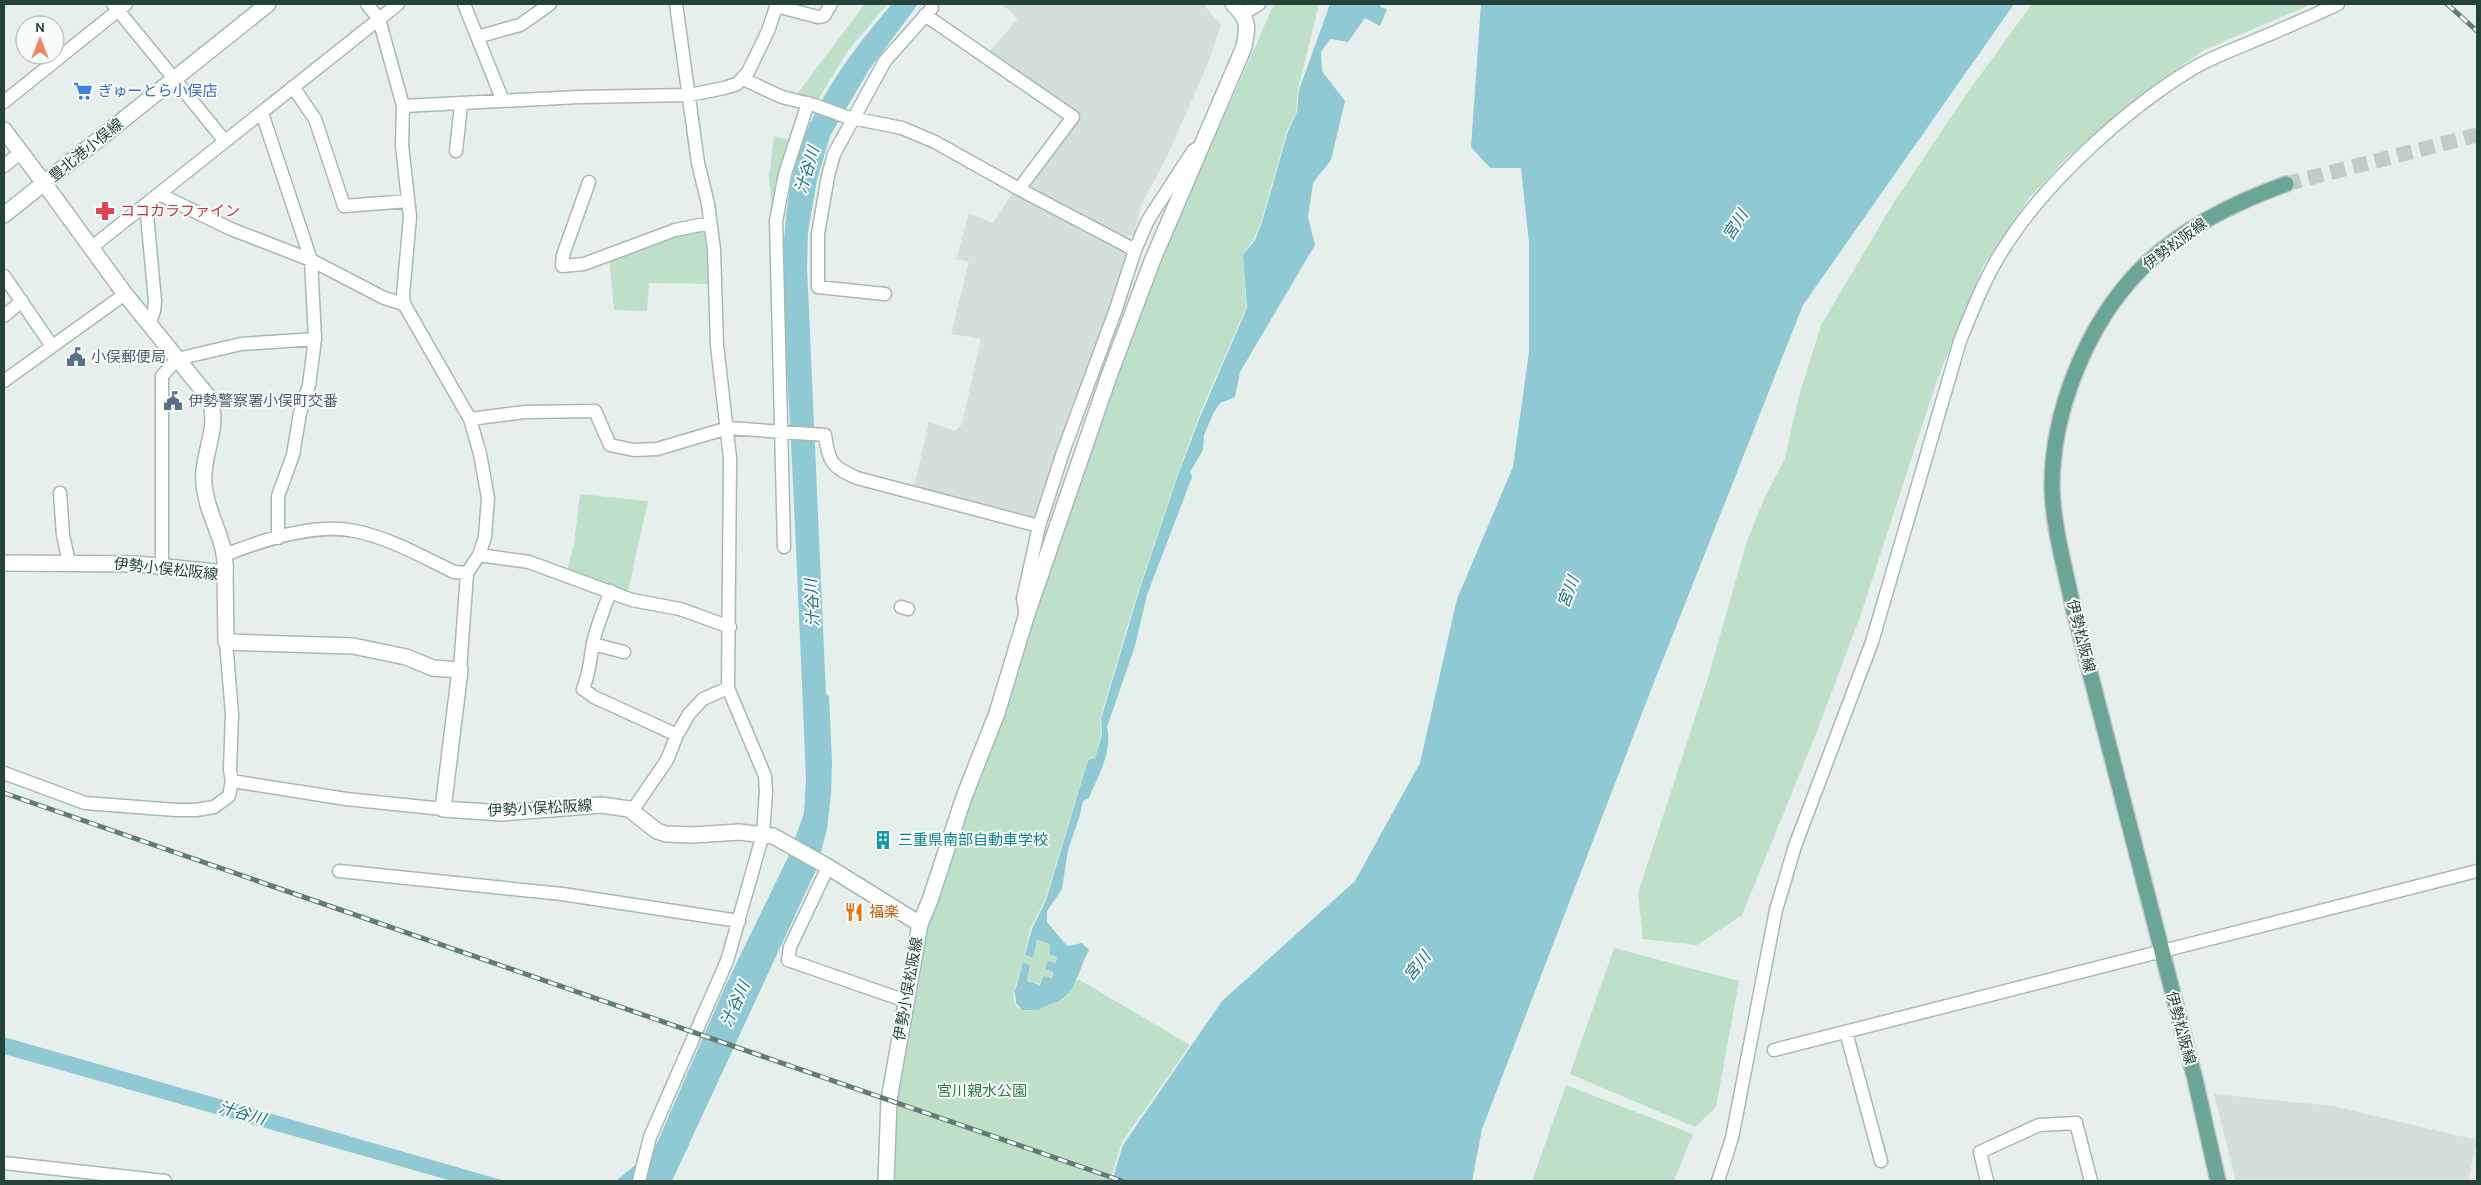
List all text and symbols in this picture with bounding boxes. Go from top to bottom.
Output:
north arrow [15,15,65,65]
text: N [35,19,45,36]
supermarket icon: ぎゅーとら小俣店 [72,80,94,102]
place label: ぎゅーとら小俣店 [98,82,218,100]
street label: 豊北港小俣線 [45,115,127,185]
water label: 汁谷川 [791,142,824,196]
pharmacy icon: ココカラファイン [94,200,116,222]
place label: ココカラファイン [120,202,240,220]
water label: 宮川 [1718,205,1753,244]
street label: 伊勢松阪線 [2140,214,2210,274]
public building icon: 小俣郵便局 [65,346,87,368]
place label: 小俣郵便局 [91,348,166,366]
public building icon: 伊勢警察署小俣町交番 [162,390,184,412]
place label: 伊勢警察署小俣町交番 [188,392,338,410]
street label: 伊勢小俣松阪線 [113,555,219,583]
water label: 宮川 [1553,572,1583,610]
water label: 汁谷川 [801,577,823,627]
street label: 伊勢松阪線 [2063,597,2099,675]
street label: 伊勢小俣松阪線 [487,796,593,820]
building icon: 三重県南部自動車学校 [872,829,894,851]
place label: 三重県南部自動車学校 [898,831,1048,849]
restaurant icon: 福楽 [843,901,865,923]
place label: 福楽 [869,903,899,921]
street label: 伊勢小俣松阪線 [890,936,926,1042]
water label: 宮川 [1400,946,1436,984]
water label: 汁谷川 [717,976,754,1030]
street label: 伊勢松阪線 [2163,989,2199,1067]
park label: 宮川親水公園 [937,1082,1027,1100]
water label: 汁谷川 [216,1097,270,1129]

